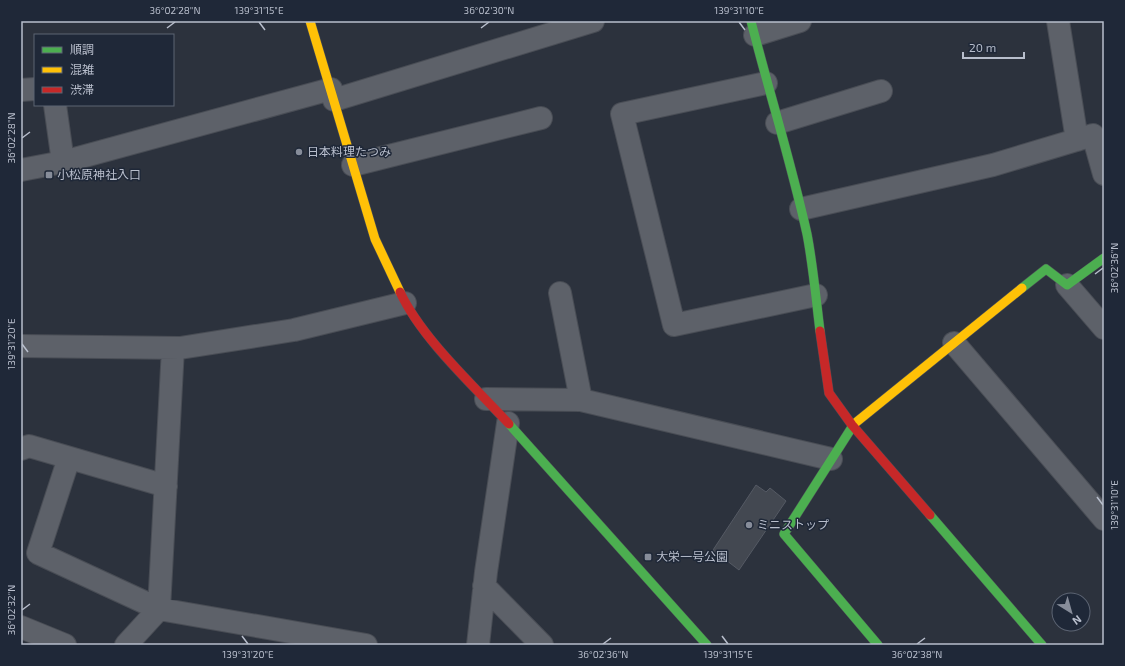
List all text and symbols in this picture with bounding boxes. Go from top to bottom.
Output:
text: 36°02'28"N [150,4,200,16]
text: 139°31'15"E [235,4,284,16]
text: 36°02'30"N [464,4,514,16]
text: 139°31'10"E [714,4,764,16]
legend [34,34,174,106]
scale bar [963,34,1024,60]
text: 20 m [969,40,996,54]
text: 順調 [70,42,94,56]
text: 混雑 [70,62,94,76]
text: 渋滞 [70,82,94,96]
text: 36°02'28"N [5,113,17,163]
place label: 日本料理たつみ [307,144,391,158]
marker: 日本料理たつみ [294,147,304,157]
place label: 小松原神社入口 [57,167,141,181]
marker: 小松原神社入口 [44,170,54,180]
text: 36°02'36"N [1108,243,1120,293]
text: 139°31'20"E [5,318,17,370]
text: 139°31'10"E [1108,480,1120,530]
place label: ミニストップ [757,517,829,531]
marker: ミニストップ [744,520,754,530]
place label: 大栄一号公園 [656,549,728,563]
marker: 大栄一号公園 [643,552,653,562]
text: 36°02'32"N [5,585,17,635]
north arrow [1051,592,1091,632]
text: N [1070,613,1084,628]
text: 139°31'20"E [222,648,274,660]
text: 36°02'36"N [578,648,628,660]
text: 139°31'15"E [704,648,753,660]
text: 36°02'38"N [892,648,942,660]

